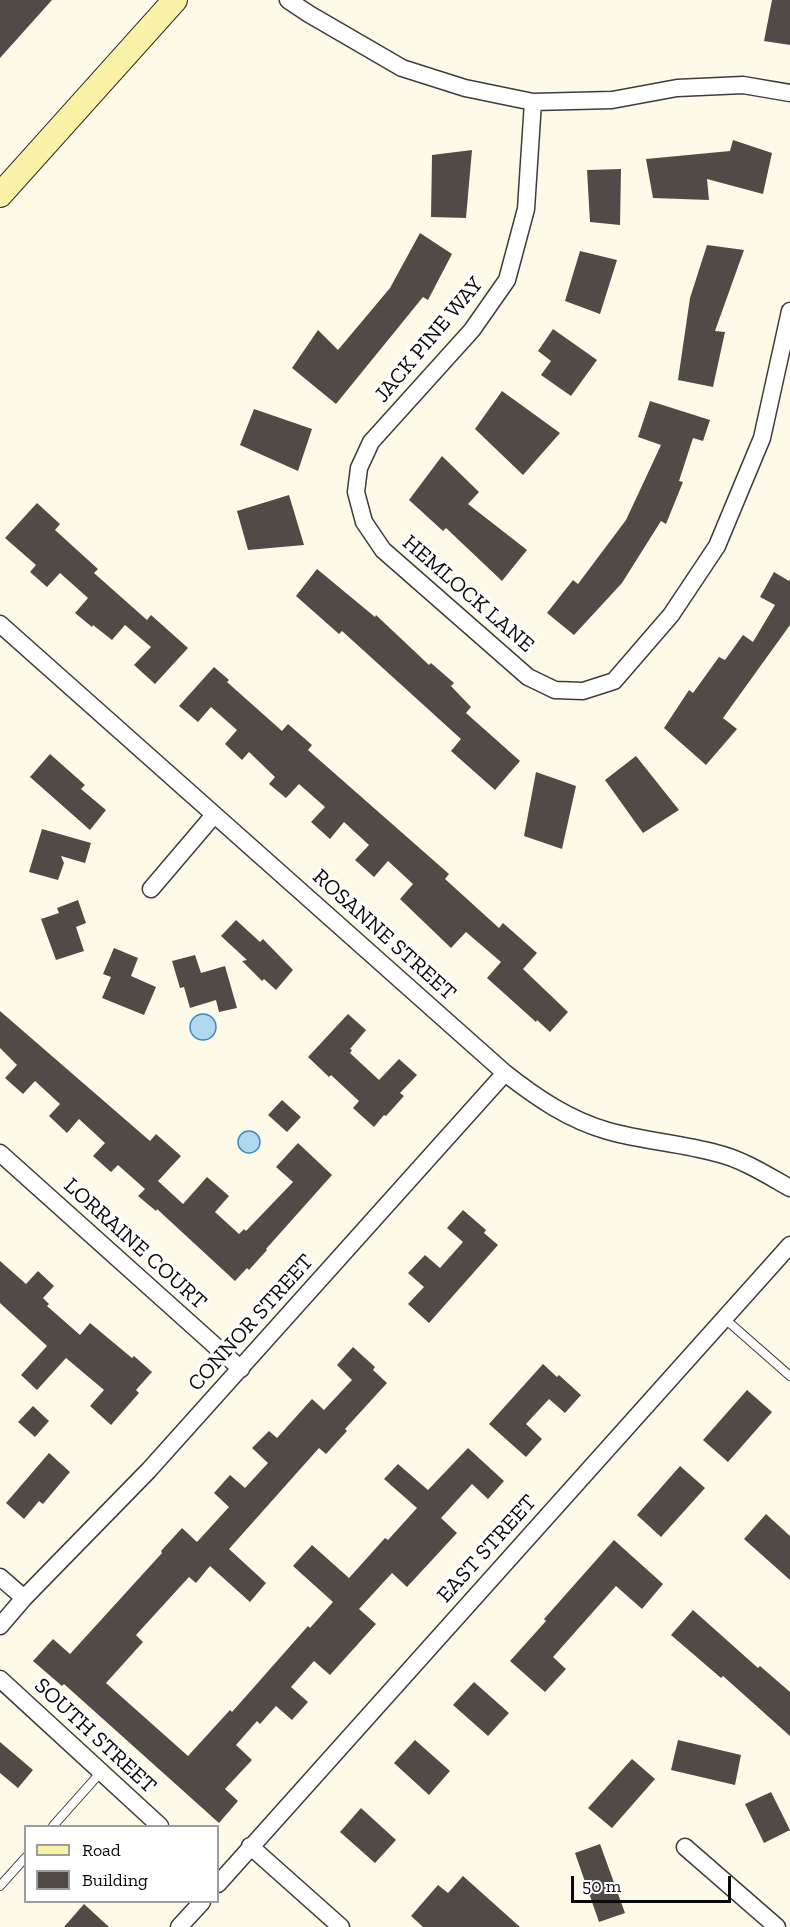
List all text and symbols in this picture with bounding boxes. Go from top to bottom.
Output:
street label: JACK PINE WAY [369,272,489,408]
street label: HEMLOCK LANE [397,530,539,658]
street label: ROSANNE STREET [307,864,461,1006]
street label: LORRAINE COURT [58,1173,212,1315]
street label: CONNOR STREET [183,1249,319,1397]
street label: EAST STREET [432,1490,542,1608]
street label: SOUTH STREET [29,1673,161,1799]
legend [24,1825,219,1903]
text: Road [82,1839,121,1861]
scale bar [574,1864,734,1902]
text: Building [82,1869,148,1891]
text: 50 m [582,1875,621,1897]

